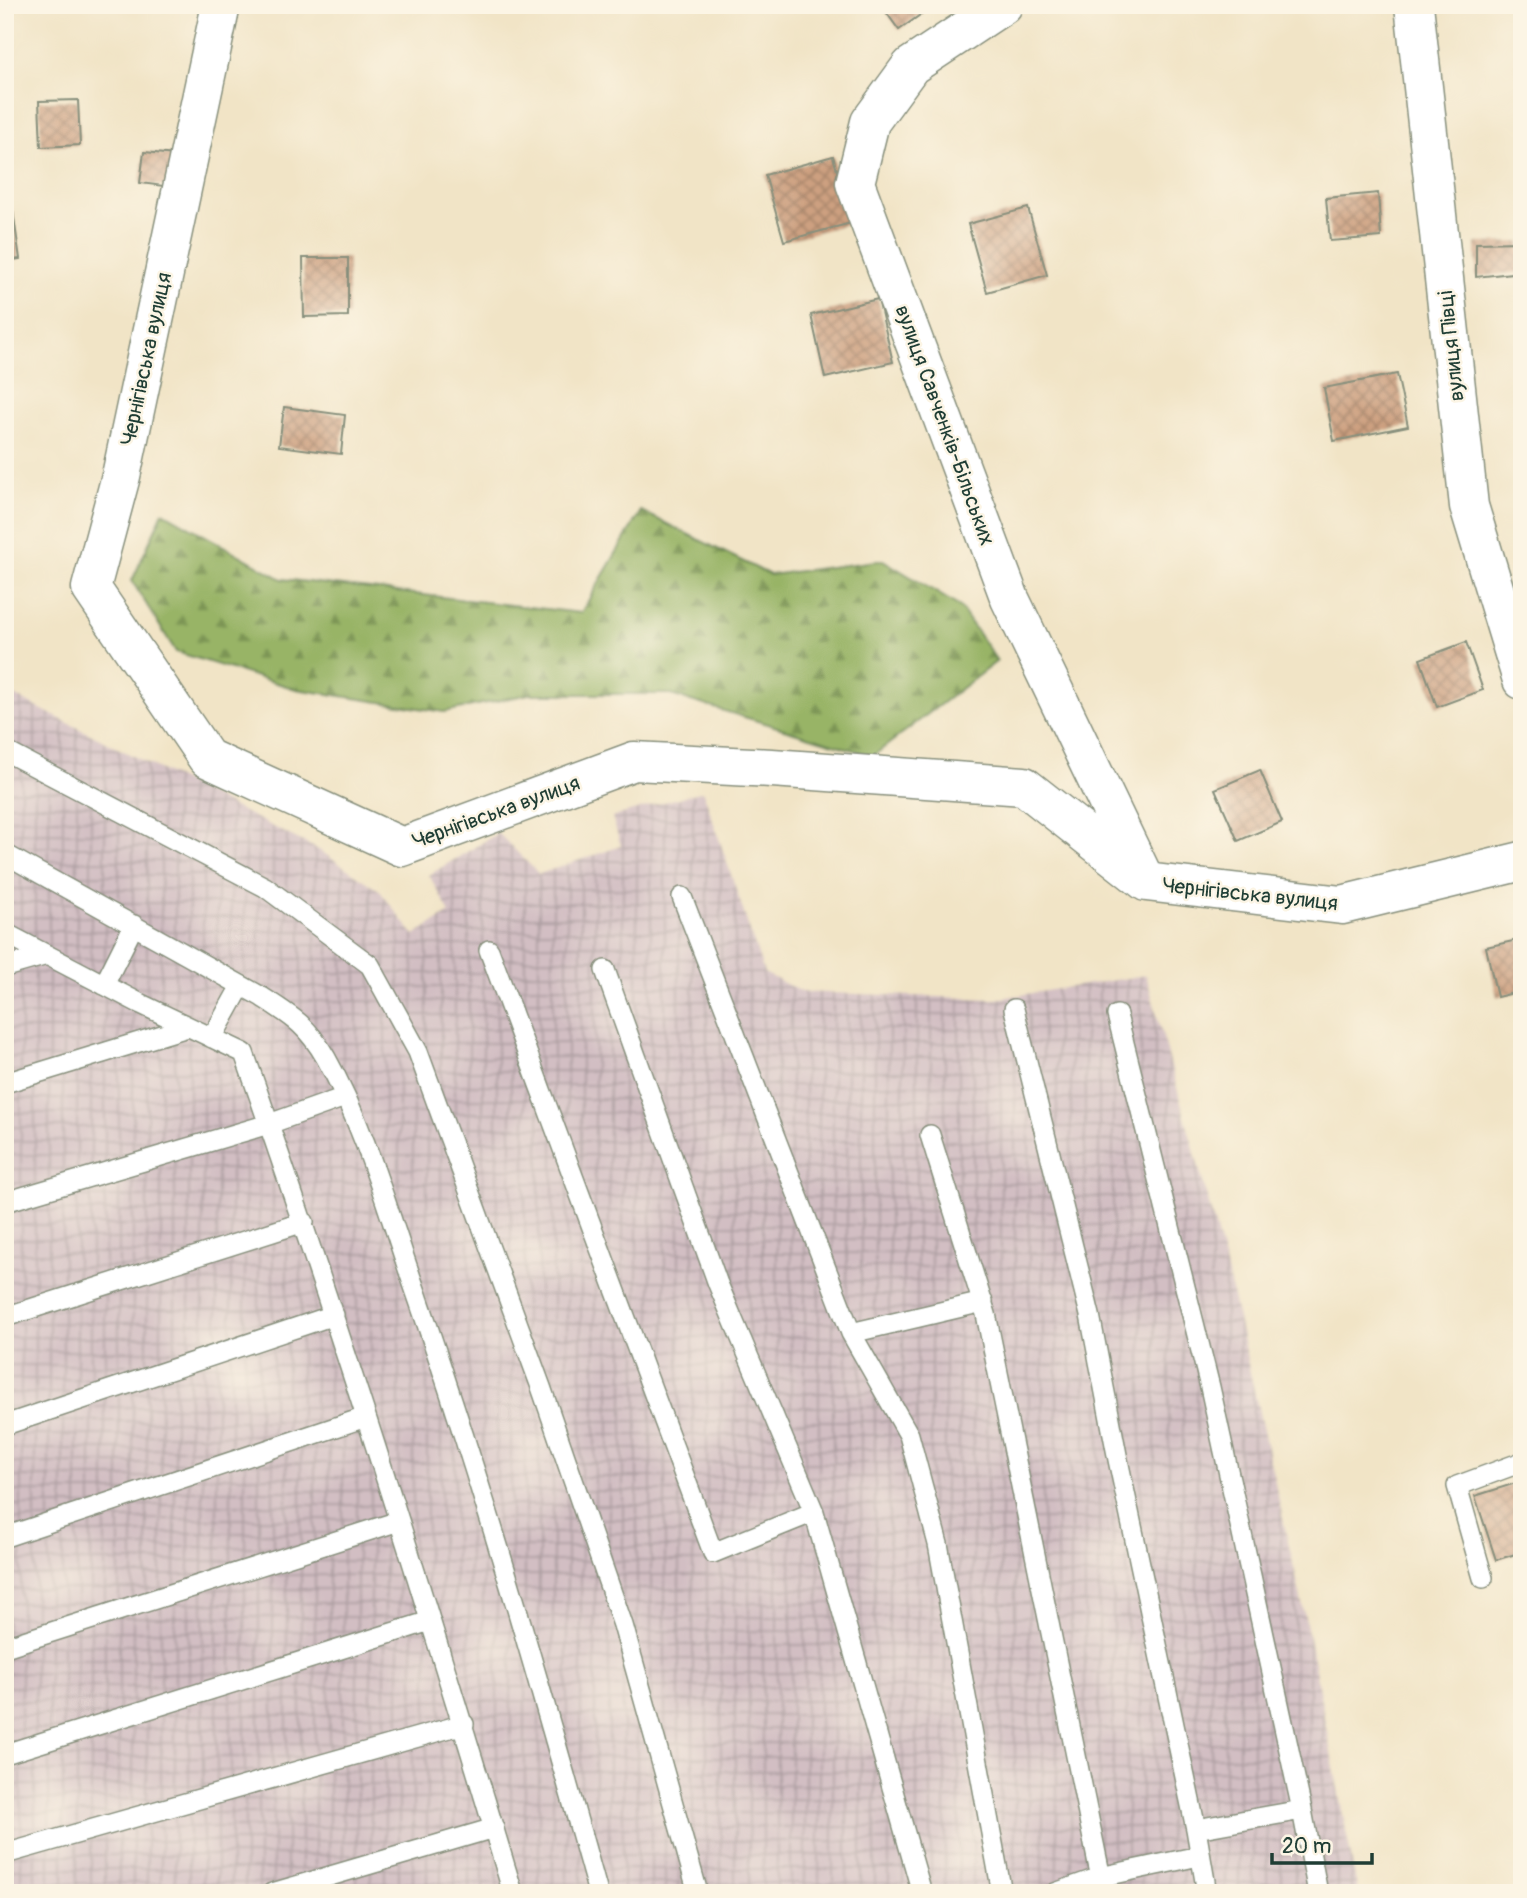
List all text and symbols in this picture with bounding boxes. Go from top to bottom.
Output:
street label: Чернігівська вулиця [115,270,178,448]
street label: вулиця Півці [1432,289,1471,402]
street label: вулиця Савченків-Більських [888,301,1001,549]
street label: Чернігівська вулиця [409,770,584,855]
street label: Чернігівська вулиця [1161,872,1339,917]
scale bar [1272,1821,1371,1865]
text: 20 m [1282,1833,1331,1860]

